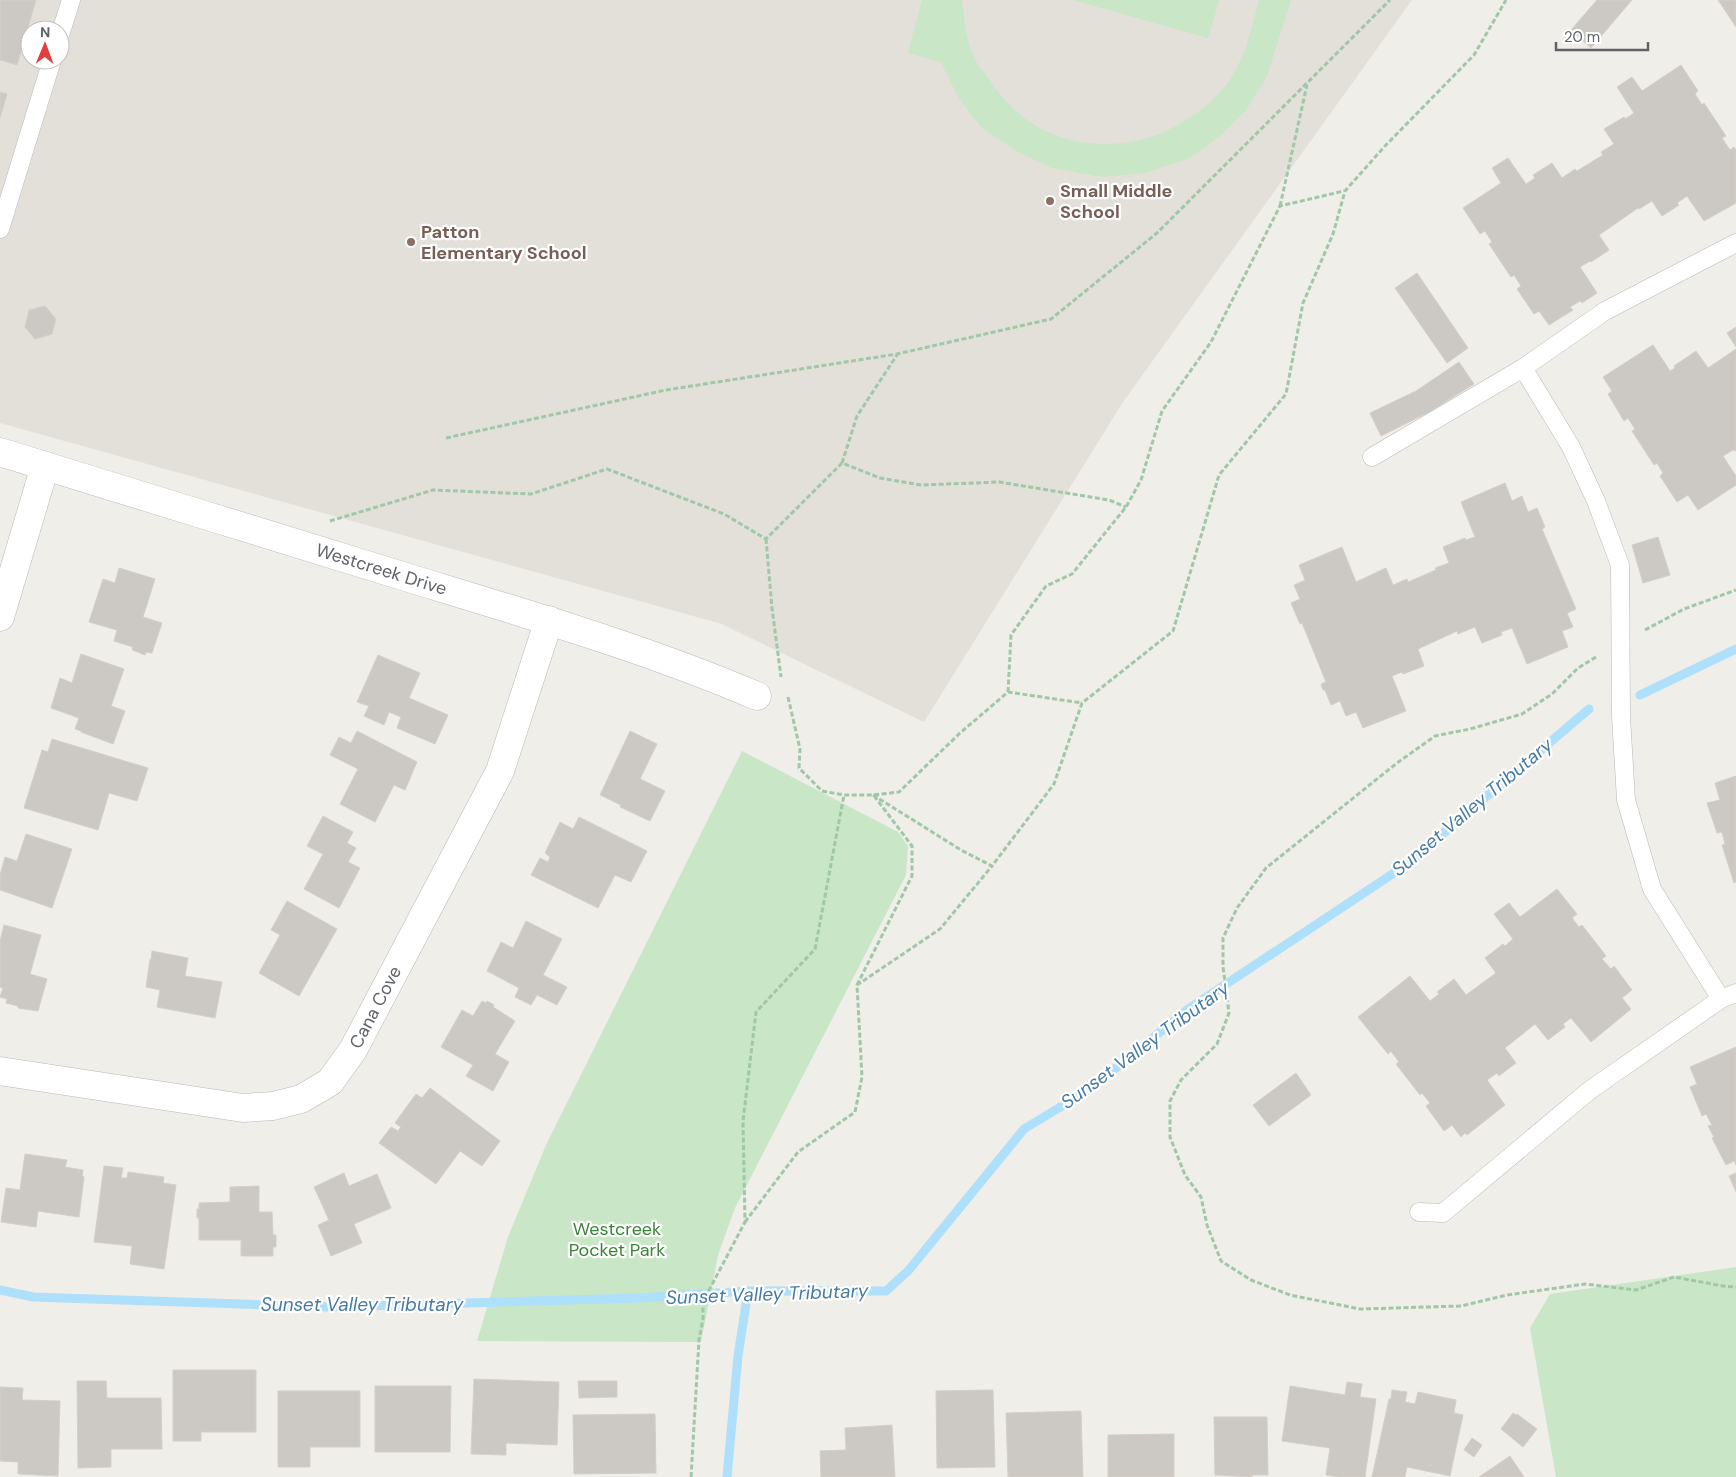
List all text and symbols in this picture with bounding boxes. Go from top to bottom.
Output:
north arrow [20,20,70,70]
scale bar [1556,20,1648,52]
text: N [40,23,50,41]
text: 20 m [1564,27,1600,47]
place label: Small Middle School [1060,179,1172,224]
marker: Small Middle School [1044,195,1056,207]
place label: Patton Elementary School [421,220,587,265]
marker: Patton Elementary School [405,236,417,248]
street label: Westcreek Drive [313,538,450,601]
water label: Sunset Valley Tributary [1386,731,1559,882]
street label: Cana Cove [344,962,407,1053]
water label: Sunset Valley Tributary [1056,975,1235,1115]
park label: Westcreek Pocket Park [569,1217,665,1262]
water label: Sunset Valley Tributary [665,1278,870,1310]
water label: Sunset Valley Tributary [261,1292,465,1317]

